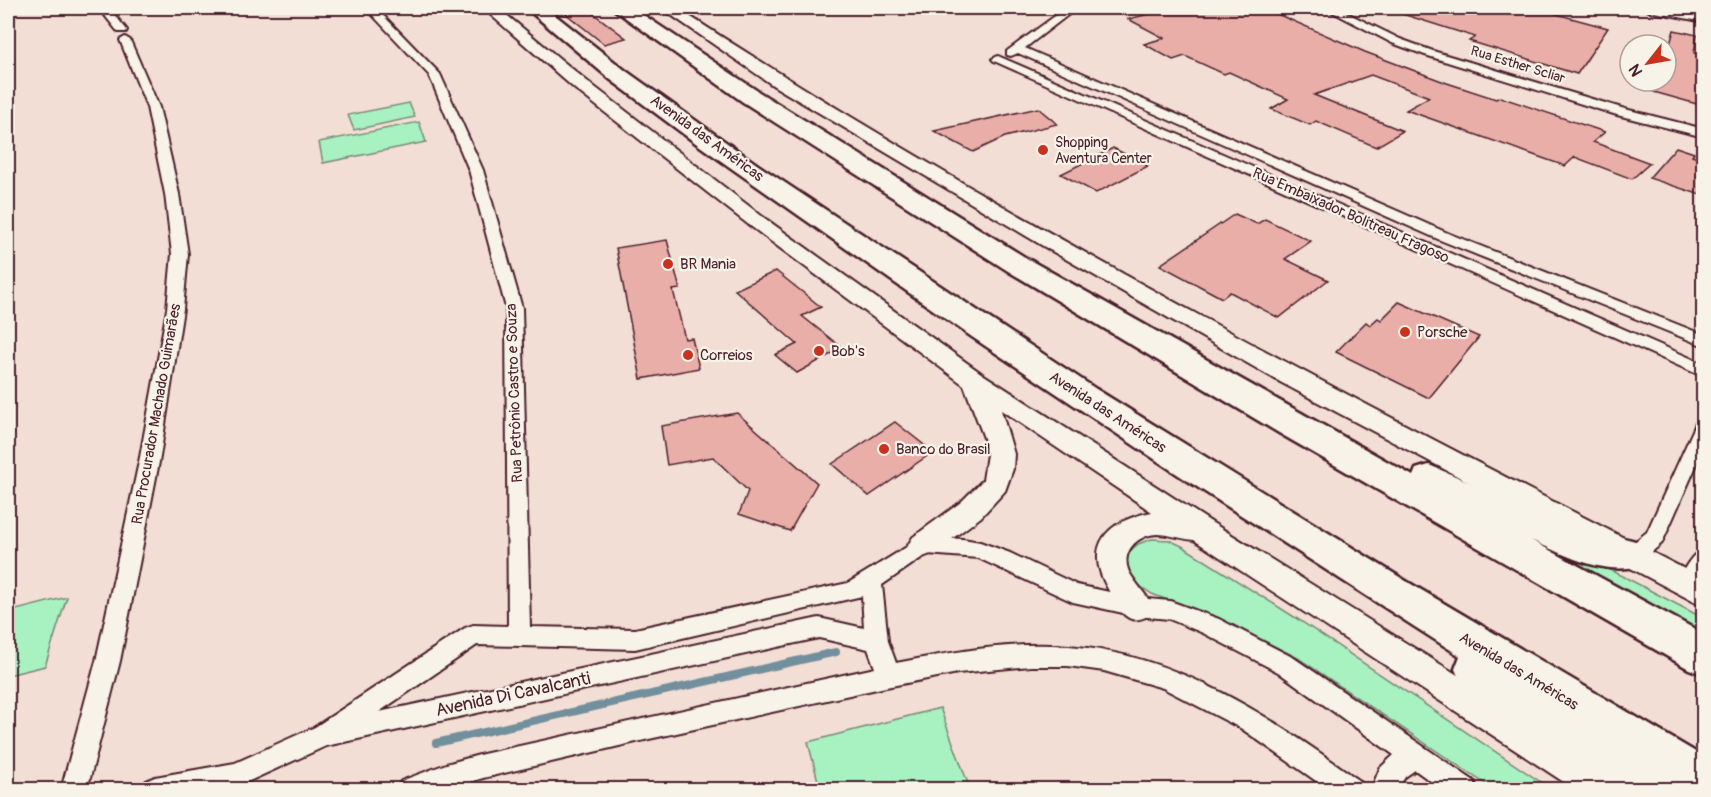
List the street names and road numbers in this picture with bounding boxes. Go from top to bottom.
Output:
street label: Rua Esther Scliar [1469,42,1567,87]
street label: Avenida das Américas [646,91,767,186]
street label: Rua Embaixador Bolitreau Fragoso [1250,163,1452,268]
street label: Rua Procurador Machado Guimarães [128,302,185,526]
street label: Rua Petrônio Castro e Souza [502,303,527,483]
street label: Avenida das Américas [1046,367,1170,458]
street label: Avenida das Américas [1456,628,1582,715]
street label: Avenida Di Cavalcanti [434,667,593,722]

